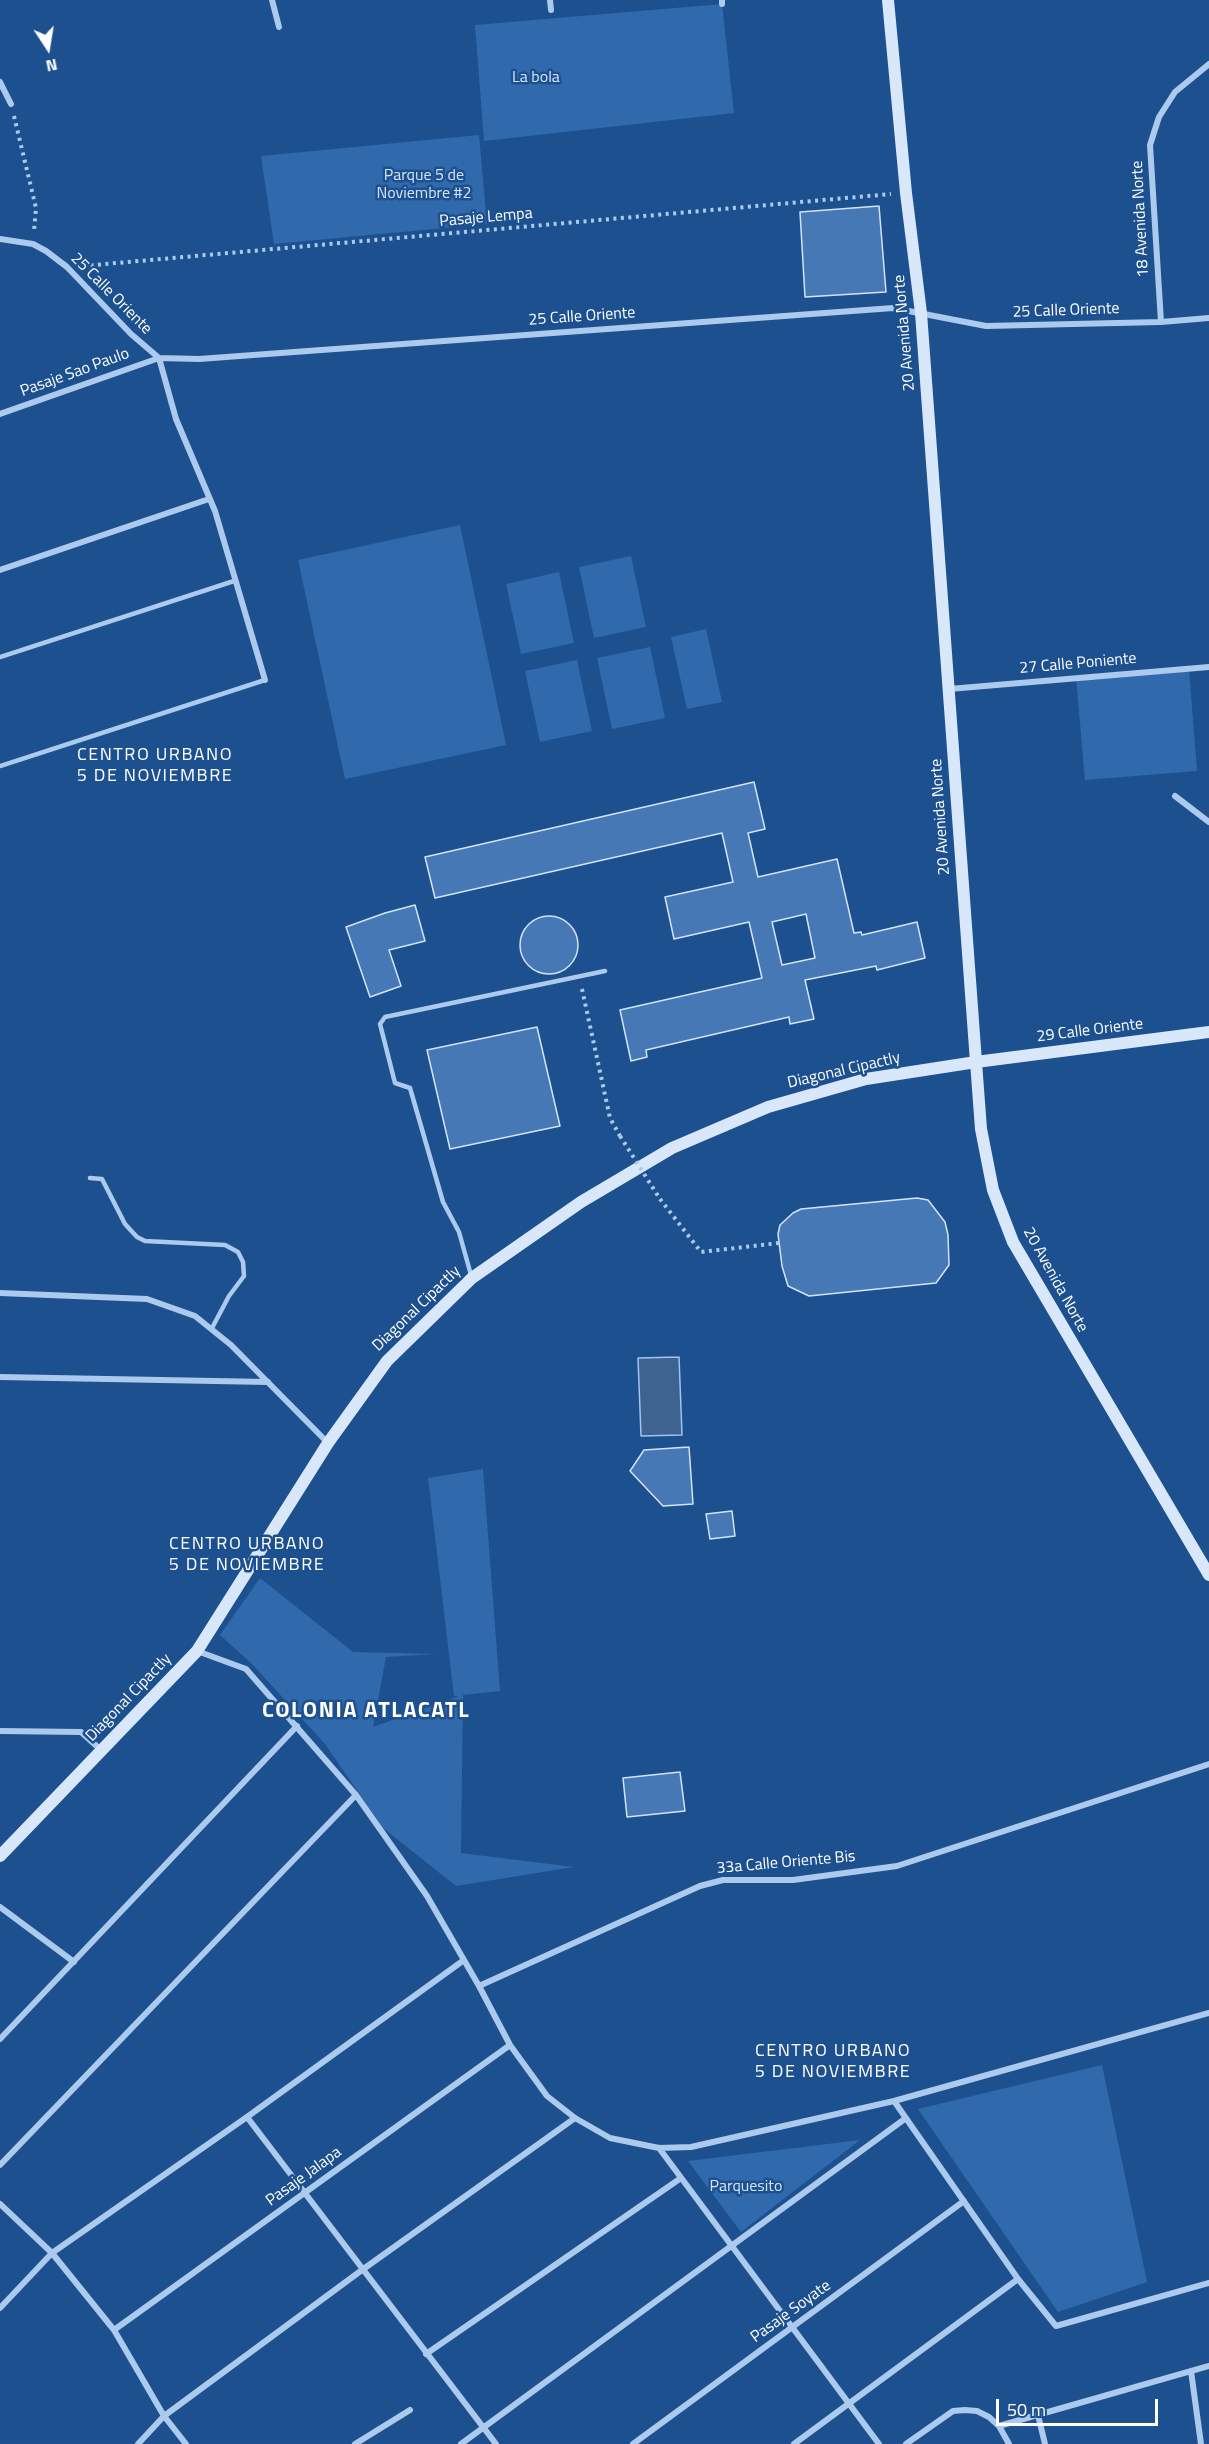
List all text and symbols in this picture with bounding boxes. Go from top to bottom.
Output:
north arrow [18,18,78,78]
text: N [44,53,60,78]
park label: La bola [512,68,560,88]
street label: 18 Avenida Norte [1128,160,1154,278]
park label: Parque 5 de Noviembre #2 [376,166,472,204]
street label: Pasaje Lempa [439,204,533,232]
street label: 25 Calle Oriente [66,249,156,339]
street label: 20 Avenida Norte [890,274,920,392]
street label: 25 Calle Oriente [1012,300,1120,322]
street label: 25 Calle Oriente [528,304,636,330]
street label: Pasaje Sao Paulo [18,344,132,402]
street label: 27 Calle Poniente [1019,649,1137,679]
district label: CENTRO URBANO 5 DE NOVIEMBRE [77,745,233,788]
street label: 20 Avenida Norte [927,758,955,876]
street label: 29 Calle Oriente [1036,1015,1144,1047]
street label: Diagonal Cipactly [786,1049,902,1093]
street label: 20 Avenida Norte [1018,1224,1092,1336]
street label: Diagonal Cipactly [369,1262,465,1356]
district label: CENTRO URBANO 5 DE NOVIEMBRE [169,1534,325,1576]
street label: Diagonal Cipactly [82,1650,176,1746]
district label: COLONIA ATLACATL [262,1699,470,1725]
street label: 33a Calle Oriente Bis [716,1847,856,1879]
district label: CENTRO URBANO 5 DE NOVIEMBRE [755,2041,911,2084]
street label: Pasaje Jalapa [262,2143,346,2211]
park label: Parquesito [710,2177,782,2197]
street label: Pasaje Soyate [747,2277,835,2347]
scale bar [999,2387,1161,2425]
text: 50 m [1007,2396,1046,2423]

